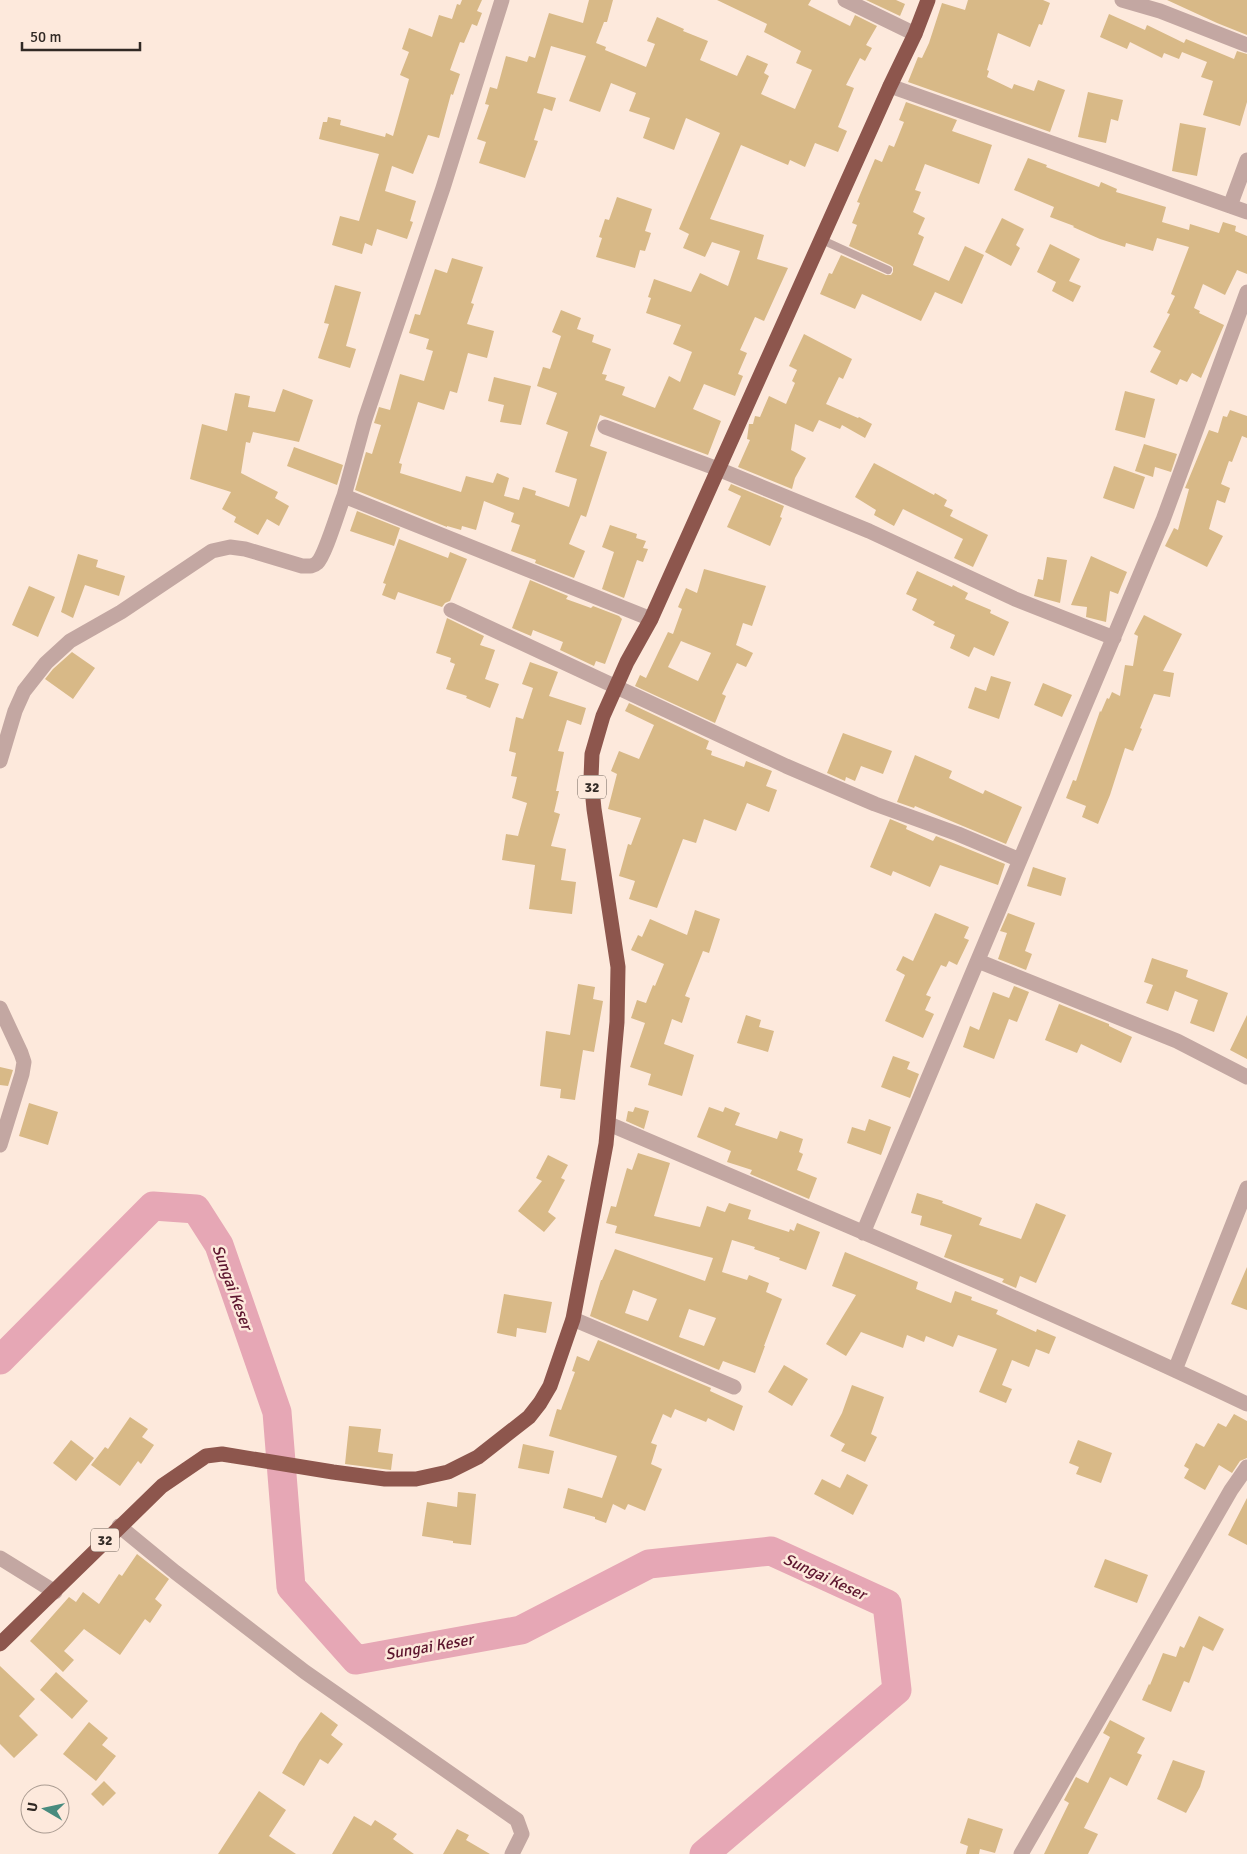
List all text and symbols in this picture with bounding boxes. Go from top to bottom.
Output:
scale bar [22,20,140,52]
text: 50 m [30,28,61,46]
road number: 32 [578,776,606,799]
water label: Sungai Keser [207,1242,257,1335]
road number: 32 [91,1528,119,1552]
water label: Sungai Keser [780,1549,871,1606]
water label: Sungai Keser [384,1629,477,1665]
north arrow [20,1784,70,1834]
text: U [24,1801,42,1813]

